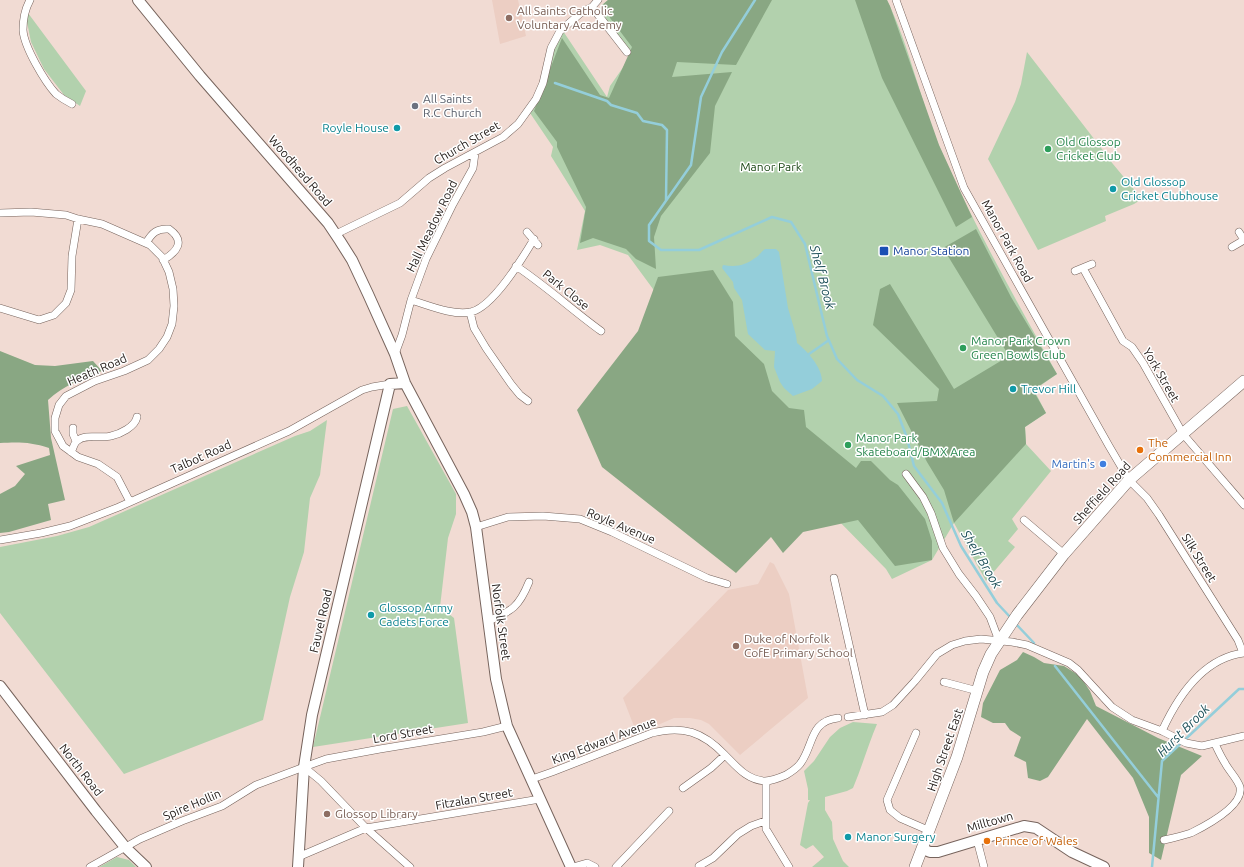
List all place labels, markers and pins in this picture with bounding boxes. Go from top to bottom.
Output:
place label: All Saints Catholic Voluntary Academy [517,4,622,31]
marker: All Saints Catholic Voluntary Academy [504,13,514,23]
place label: All Saints R.C Church [423,92,482,119]
marker: All Saints R.C Church [410,101,420,111]
place label: Royle House [322,121,389,134]
marker: Royle House [392,123,402,133]
place label: Old Glossop Cricket Club [1056,135,1121,162]
marker: Old Glossop Cricket Club [1043,144,1053,154]
place label: Old Glossop Cricket Clubhouse [1121,175,1218,202]
marker: Old Glossop Cricket Clubhouse [1108,184,1118,194]
place label: Manor Station [893,244,969,257]
marker: Manor Station [878,245,890,257]
place label: Manor Park Crown Green Bowls Club [971,334,1070,361]
marker: Manor Park Crown Green Bowls Club [958,343,968,353]
place label: Trevor Hill [1021,382,1076,395]
marker: Trevor Hill [1008,384,1018,394]
place label: Manor Park Skateboard/BMX Area [856,431,975,458]
place label: The Commercial Inn [1148,436,1232,463]
marker: Manor Park Skateboard/BMX Area [843,440,853,450]
marker: The Commercial Inn [1135,445,1145,455]
place label: Martin's [1052,457,1095,470]
marker: Martin's [1098,459,1108,469]
place label: Glossop Army Cadets Force [379,601,453,628]
marker: Glossop Army Cadets Force [366,610,376,620]
place label: Duke of Norfolk CofE Primary School [744,632,853,659]
marker: Duke of Norfolk CofE Primary School [731,641,741,651]
place label: Glossop Library [335,807,418,820]
marker: Glossop Library [322,809,332,819]
place label: Manor Surgery [856,830,936,843]
marker: Manor Surgery [843,832,853,842]
place label: Prince of Wales [995,834,1078,847]
marker: Prince of Wales [982,836,992,846]

